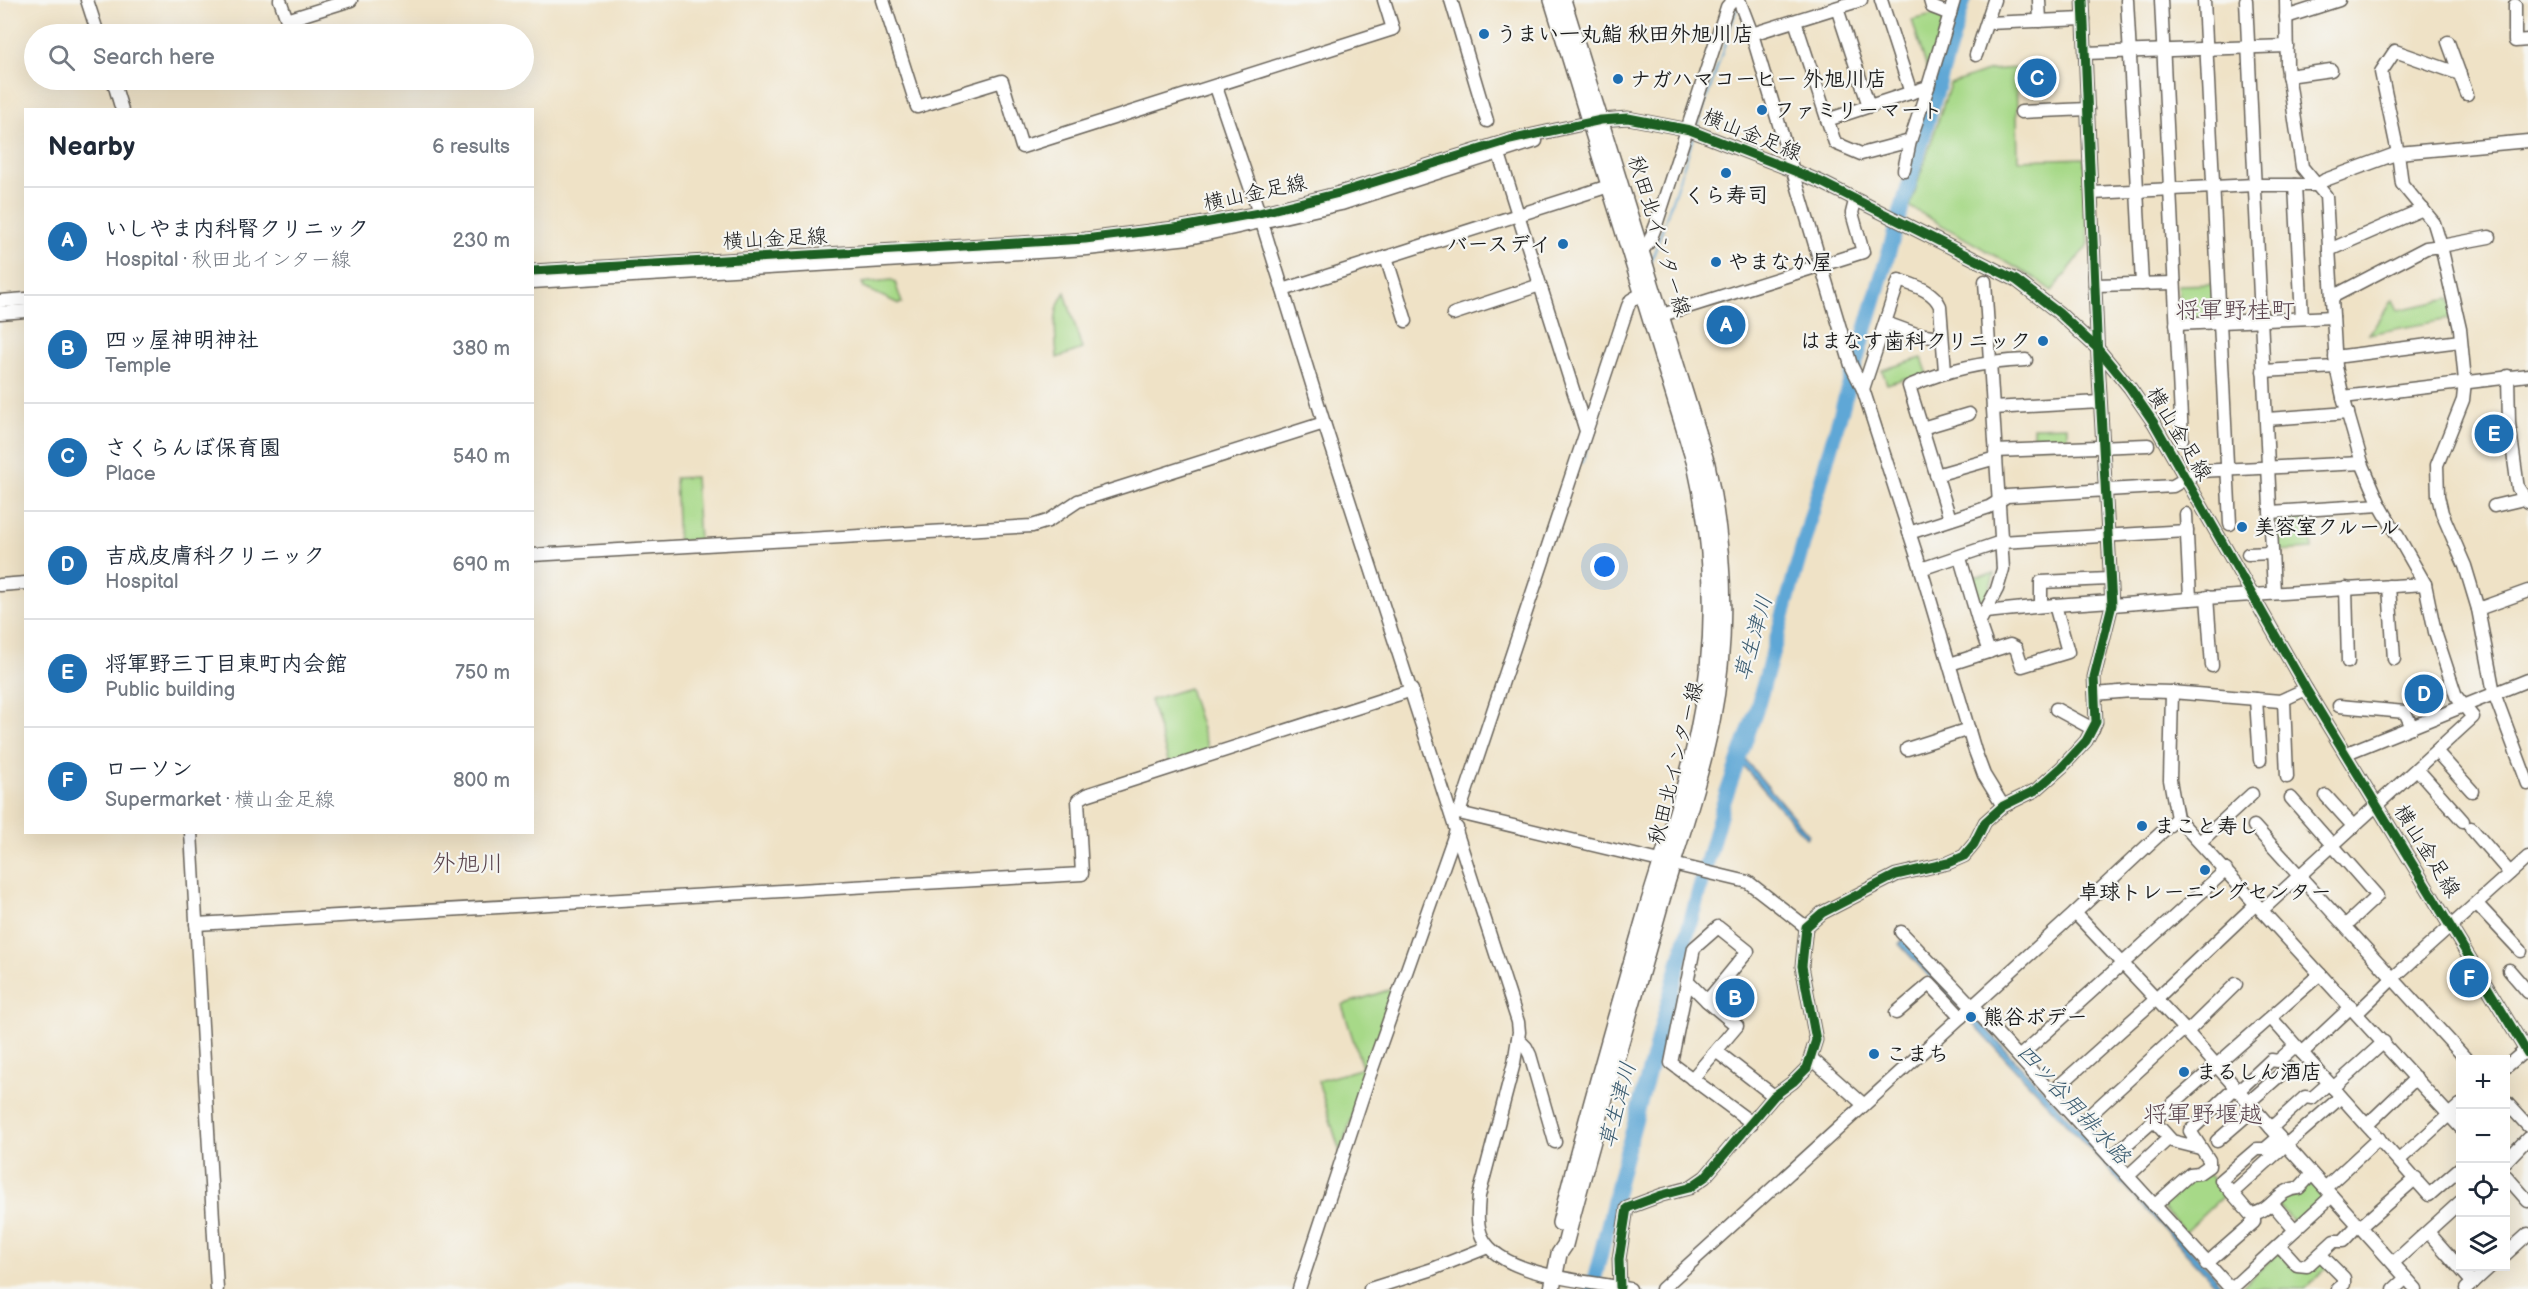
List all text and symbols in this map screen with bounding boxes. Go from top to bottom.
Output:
place label: うまい一丸鮨 秋田外旭川店 [1496,22,1754,47]
search box [24,24,534,90]
marker: うまい一丸鮨 秋田外旭川店 [1477,27,1491,41]
icon: search [45,41,78,74]
text: Search here [93,44,215,71]
pin: C [2018,56,2056,100]
place label: ナガハマコーヒー 外旭川店 [1630,67,1887,92]
marker: ナガハマコーヒー 外旭川店 [1611,72,1625,86]
place label: ファミリーマート [1774,98,1943,123]
marker: ファミリーマート [1755,103,1769,117]
street label: 横山金足線 [1699,104,1805,166]
text: Nearby [48,132,135,163]
text: 6 results [432,135,510,159]
street label: 秋田北インター線 [1623,152,1695,320]
marker: くら寿司 [1719,166,1733,180]
street label: 横山金足線 [1201,170,1309,216]
place label: くら寿司 [1684,183,1768,208]
text: いしやま内科腎クリニック [105,216,369,243]
street label: 横山金足線 [722,224,828,254]
text: A [61,229,74,253]
text: 230 m [453,229,510,253]
place label: バースデイ [1446,232,1551,257]
marker: バースデイ [1556,237,1570,251]
text: Hospital · 秋田北インター線 [105,248,351,272]
place label: やまなか屋 [1728,250,1833,275]
marker: やまなか屋 [1709,255,1723,269]
district label: 将軍野桂町 [2175,296,2295,325]
pin: A [1706,302,1746,348]
text: 四ッ屋神明神社 [105,327,259,354]
place label: はまなす歯科クリニック [1800,329,2031,354]
marker: はまなす歯科クリニック [2036,334,2050,348]
text: B [60,337,75,361]
text: 380 m [452,337,510,361]
text: Temple [105,354,171,378]
street label: 横山金足線 [2141,383,2217,485]
pin: E [2474,412,2514,456]
text: さくらんぼ保育園 [105,435,281,462]
text: C [60,445,75,469]
text: 540 m [453,445,510,469]
text: Place [105,462,156,486]
place label: 美容室クルール [2254,515,2400,540]
marker: 美容室クルール [2235,520,2249,534]
text: 吉成皮膚科クリニック [105,543,325,570]
your location [1590,552,1619,581]
text: D [61,553,74,577]
text: 690 m [453,553,510,577]
text: Hospital [105,570,178,594]
water label: 草生津川 [1729,592,1779,684]
text: 将軍野三丁目東町内会館 [105,651,347,678]
text: E [61,661,74,685]
text: 750 m [455,661,510,685]
pin: D [2404,672,2444,716]
text: Public building [105,678,235,702]
street label: 秋田北インター線 [1644,679,1708,847]
text: ローソン [105,756,193,783]
text: F [61,769,74,793]
text: 800 m [453,769,510,793]
text: Supermarket · 横山金足線 [105,788,335,812]
street label: 横山金足線 [2389,800,2465,902]
place label: まこと寿し [2154,814,2259,839]
marker: まこと寿し [2135,819,2149,833]
district label: 外旭川 [432,849,504,878]
marker: 卓球トレーニングセンター [2198,863,2212,877]
place label: 卓球トレーニングセンター [2079,880,2331,905]
pin: F [2450,956,2488,1000]
pin: B [1716,976,1754,1020]
place label: 熊谷ボデー [1983,1005,2088,1030]
marker: 熊谷ボデー [1964,1010,1978,1024]
water label: 四ツ谷用排水路 [2011,1039,2137,1172]
place label: こまち [1886,1042,1949,1067]
marker: こまち [1867,1047,1881,1061]
map controls [2456,1055,2510,1271]
button: + [2456,1055,2510,1109]
water label: 草生津川 [1594,1059,1642,1151]
place label: まるしん酒店 [2196,1060,2322,1085]
marker: まるしん酒店 [2177,1065,2191,1079]
district label: 将軍野堰越 [2143,1100,2263,1129]
button: − [2456,1109,2510,1163]
button: locate [2456,1163,2510,1217]
button: layers [2456,1217,2510,1271]

